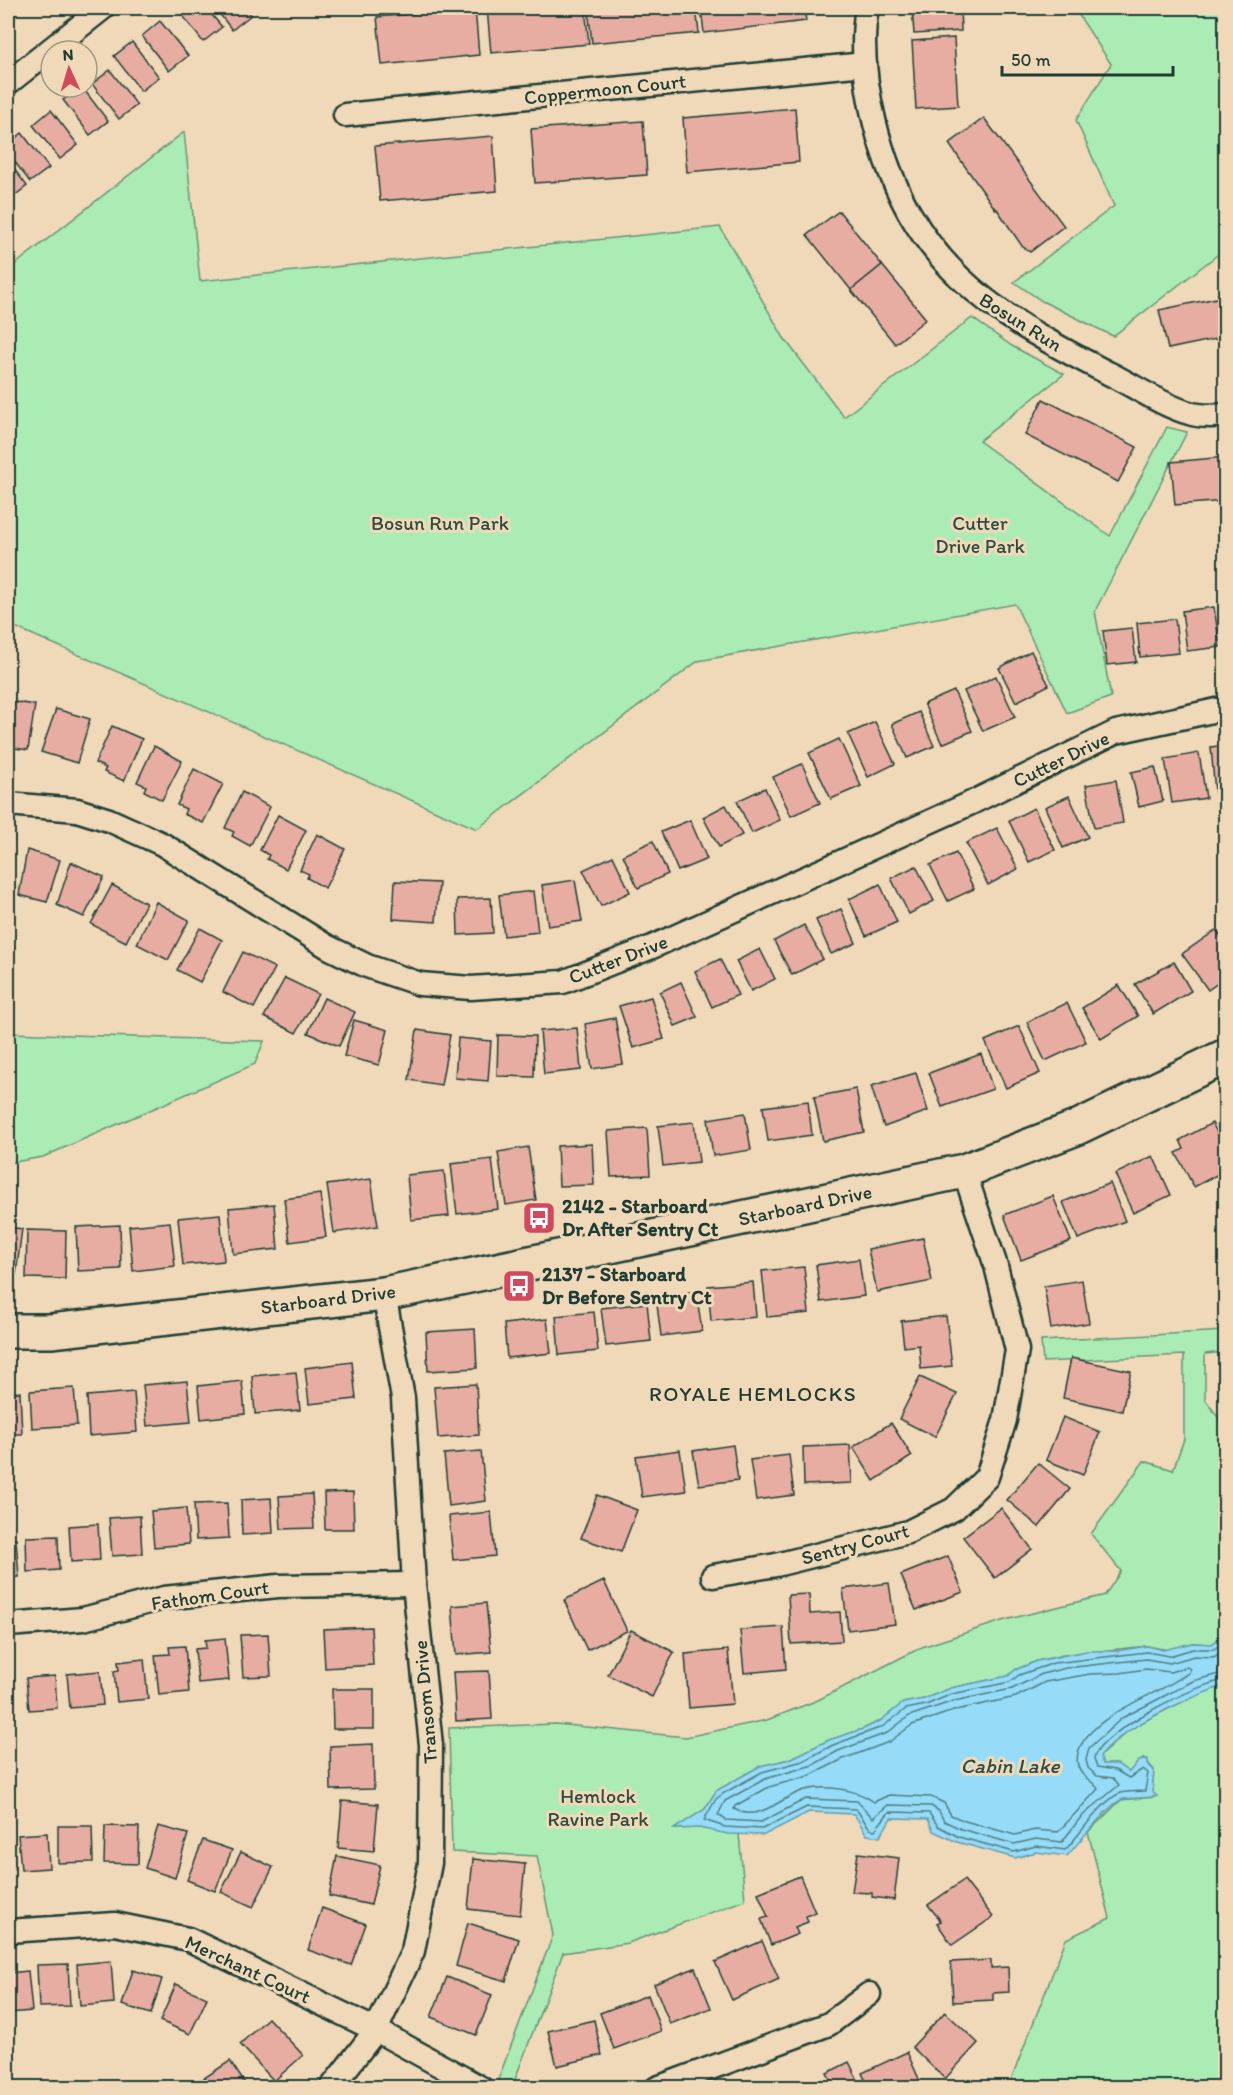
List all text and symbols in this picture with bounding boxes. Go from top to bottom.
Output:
north arrow [39,39,99,99]
scale bar [1002,39,1173,77]
text: N [62,45,74,64]
text: 50 m [1011,49,1051,71]
street label: Coppermoon Court [523,69,687,109]
street label: Bosun Run [975,287,1067,357]
park label: Bosun Run Park [371,511,509,535]
park label: Cutter Drive Park [935,511,1025,558]
street label: Cutter Drive [1009,725,1113,793]
street label: Cutter Drive [565,929,671,989]
street label: Starboard Drive [736,1179,874,1231]
place label: 2142 - Starboard Dr After Sentry Ct [562,1194,719,1242]
bus stop icon: 2142 - Starboard Dr After Sentry Ct [521,1200,557,1236]
place label: 2137 - Starboard Dr Before Sentry Ct [542,1262,712,1310]
bus stop icon: 2137 - Starboard Dr Before Sentry Ct [501,1268,537,1304]
street label: Starboard Drive [259,1279,397,1319]
district label: ROYALE HEMLOCKS [649,1381,857,1406]
street label: Sentry Court [799,1518,911,1570]
street label: Fathom Court [150,1575,271,1615]
street label: Transom Drive [408,1639,442,1765]
water label: Cabin Lake [960,1753,1060,1778]
park label: Hemlock Ravine Park [547,1784,649,1831]
street label: Merchant Court [181,1929,315,2009]

